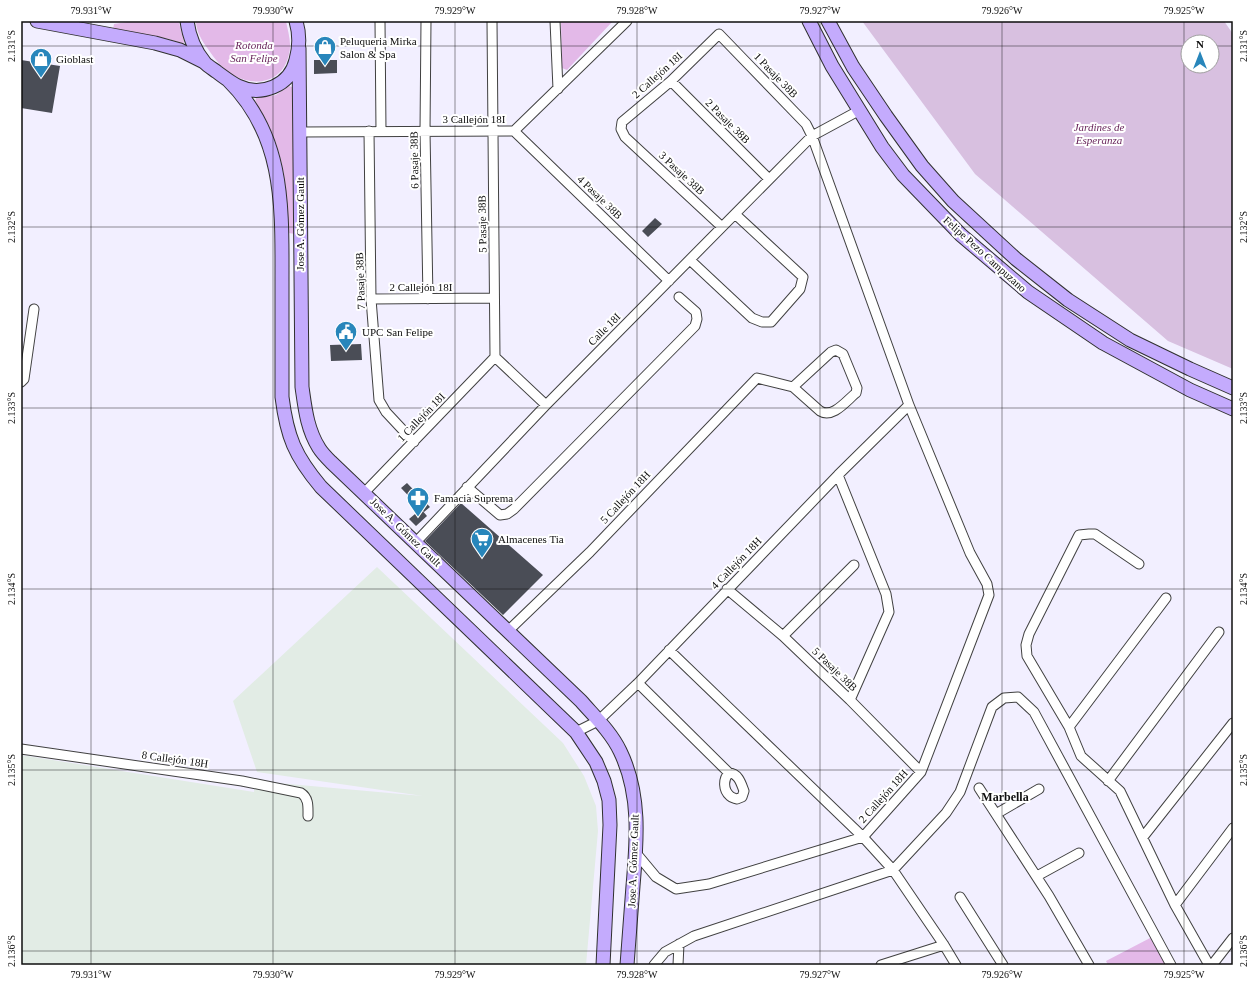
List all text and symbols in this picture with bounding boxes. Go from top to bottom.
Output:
text: 79.931°W [71,5,112,16]
text: 79.930°W [253,5,294,16]
text: 79.929°W [435,5,476,16]
text: 79.928°W [617,5,658,16]
text: 79.927°W [800,5,841,16]
text: 79.926°W [982,5,1023,16]
text: 79.925°W [1164,5,1205,16]
text: 2.131°S [6,30,17,62]
text: 2.131°S [1238,30,1249,62]
shop icon: Peluqueria Mirka Salon & Spa [312,34,338,67]
north arrow [1180,34,1220,74]
place label: Peluqueria Mirka Salon & Spa [340,35,417,60]
text: N [1196,38,1204,50]
park label: Rotonda San Felipe [230,39,278,64]
shop icon: Gioblast [28,46,54,79]
street label: 2 Callejón 18I [630,49,685,101]
street label: 1 Pasaje 38B [752,50,800,100]
place label: Gioblast [56,53,93,65]
street label: 2 Pasaje 38B [703,96,753,146]
street label: 3 Callejón 18I [443,113,506,125]
park label: Jardines de Esperanza [1074,121,1124,146]
street label: 6 Pasaje 38B [407,131,421,189]
street label: 3 Pasaje 38B [657,149,707,197]
street label: 4 Pasaje 38B [575,173,625,221]
street label: Jose A. Gómez Gault [294,177,306,271]
street label: 5 Pasaje 38B [475,195,489,253]
text: 2.132°S [6,211,17,243]
text: 2.132°S [1238,211,1249,243]
street label: Felipe Pezo Campuzano [941,214,1029,295]
street label: 7 Pasaje 38B [353,252,367,310]
street label: 2 Callejón 18I [390,281,453,293]
street label: Calle 18I [585,310,623,348]
public building icon: UPC San Felipe [333,319,359,352]
place label: UPC San Felipe [362,326,433,338]
street label: 1 Callejón 18I [395,390,447,444]
text: 2.133°S [6,392,17,424]
text: 2.133°S [1238,392,1249,424]
street label: 5 Callejón 18H [598,468,652,526]
pharmacy icon: Famacia Suprema [405,485,431,518]
place label: Famacia Suprema [434,492,513,504]
street label: Jose A. Gómez Gault [368,495,444,569]
supermarket icon: Almacenes Tia [469,526,495,559]
place label: Almacenes Tia [498,533,564,545]
street label: 4 Callejón 18H [708,535,764,591]
text: 2.134°S [6,573,17,605]
text: 2.134°S [1238,573,1249,605]
street label: 5 Pasaje 38B [810,645,860,693]
street label: 8 Callejón 18H [141,748,209,770]
text: 2.135°S [6,754,17,786]
text: 2.135°S [1238,754,1249,786]
street label: 2 Callejón 18H [856,767,910,825]
district label: Marbella [981,790,1029,804]
street label: Jose A. Gómez Gault [625,814,641,908]
text: 2.136°S [6,935,17,967]
text: 2.136°S [1238,935,1249,967]
text: 79.931°W [71,969,112,980]
text: 79.930°W [253,969,294,980]
text: 79.929°W [435,969,476,980]
text: 79.928°W [617,969,658,980]
text: 79.927°W [800,969,841,980]
text: 79.926°W [982,969,1023,980]
text: 79.925°W [1164,969,1205,980]

